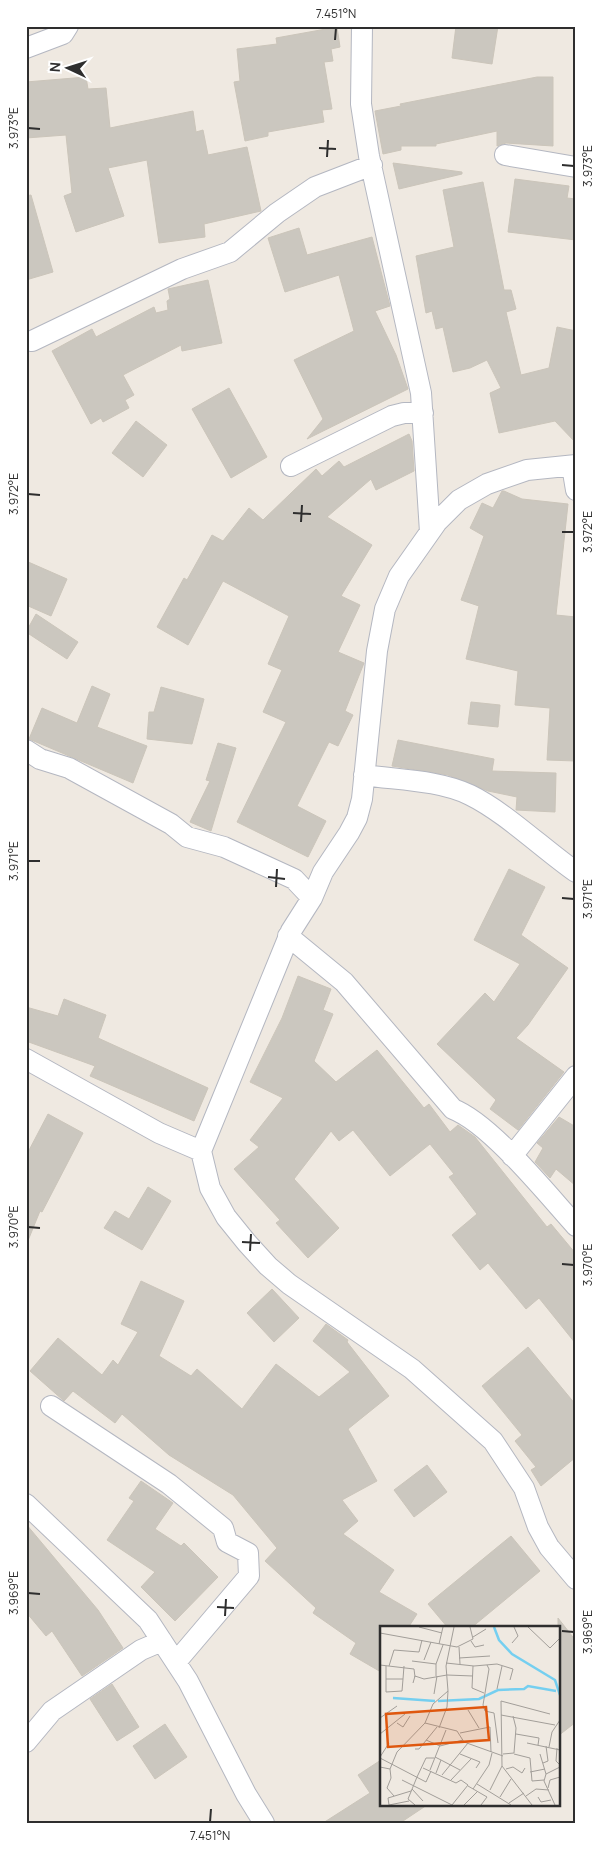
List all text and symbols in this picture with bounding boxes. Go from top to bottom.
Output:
text: 7.451°N [316,5,356,22]
north arrow [42,42,92,92]
text: N [45,61,64,73]
text: 3.973°E [5,107,22,149]
text: 3.973°E [579,145,596,187]
text: 3.972°E [5,473,22,515]
text: 3.972°E [579,511,596,553]
text: 3.971°E [5,841,22,881]
text: 3.971°E [579,879,596,919]
text: 3.970°E [5,1206,22,1248]
text: 3.970°E [579,1244,596,1286]
text: 3.969°E [5,1571,22,1615]
text: 3.969°E [579,1610,596,1654]
inset map [380,1626,560,1806]
text: 7.451°N [190,1827,230,1844]

